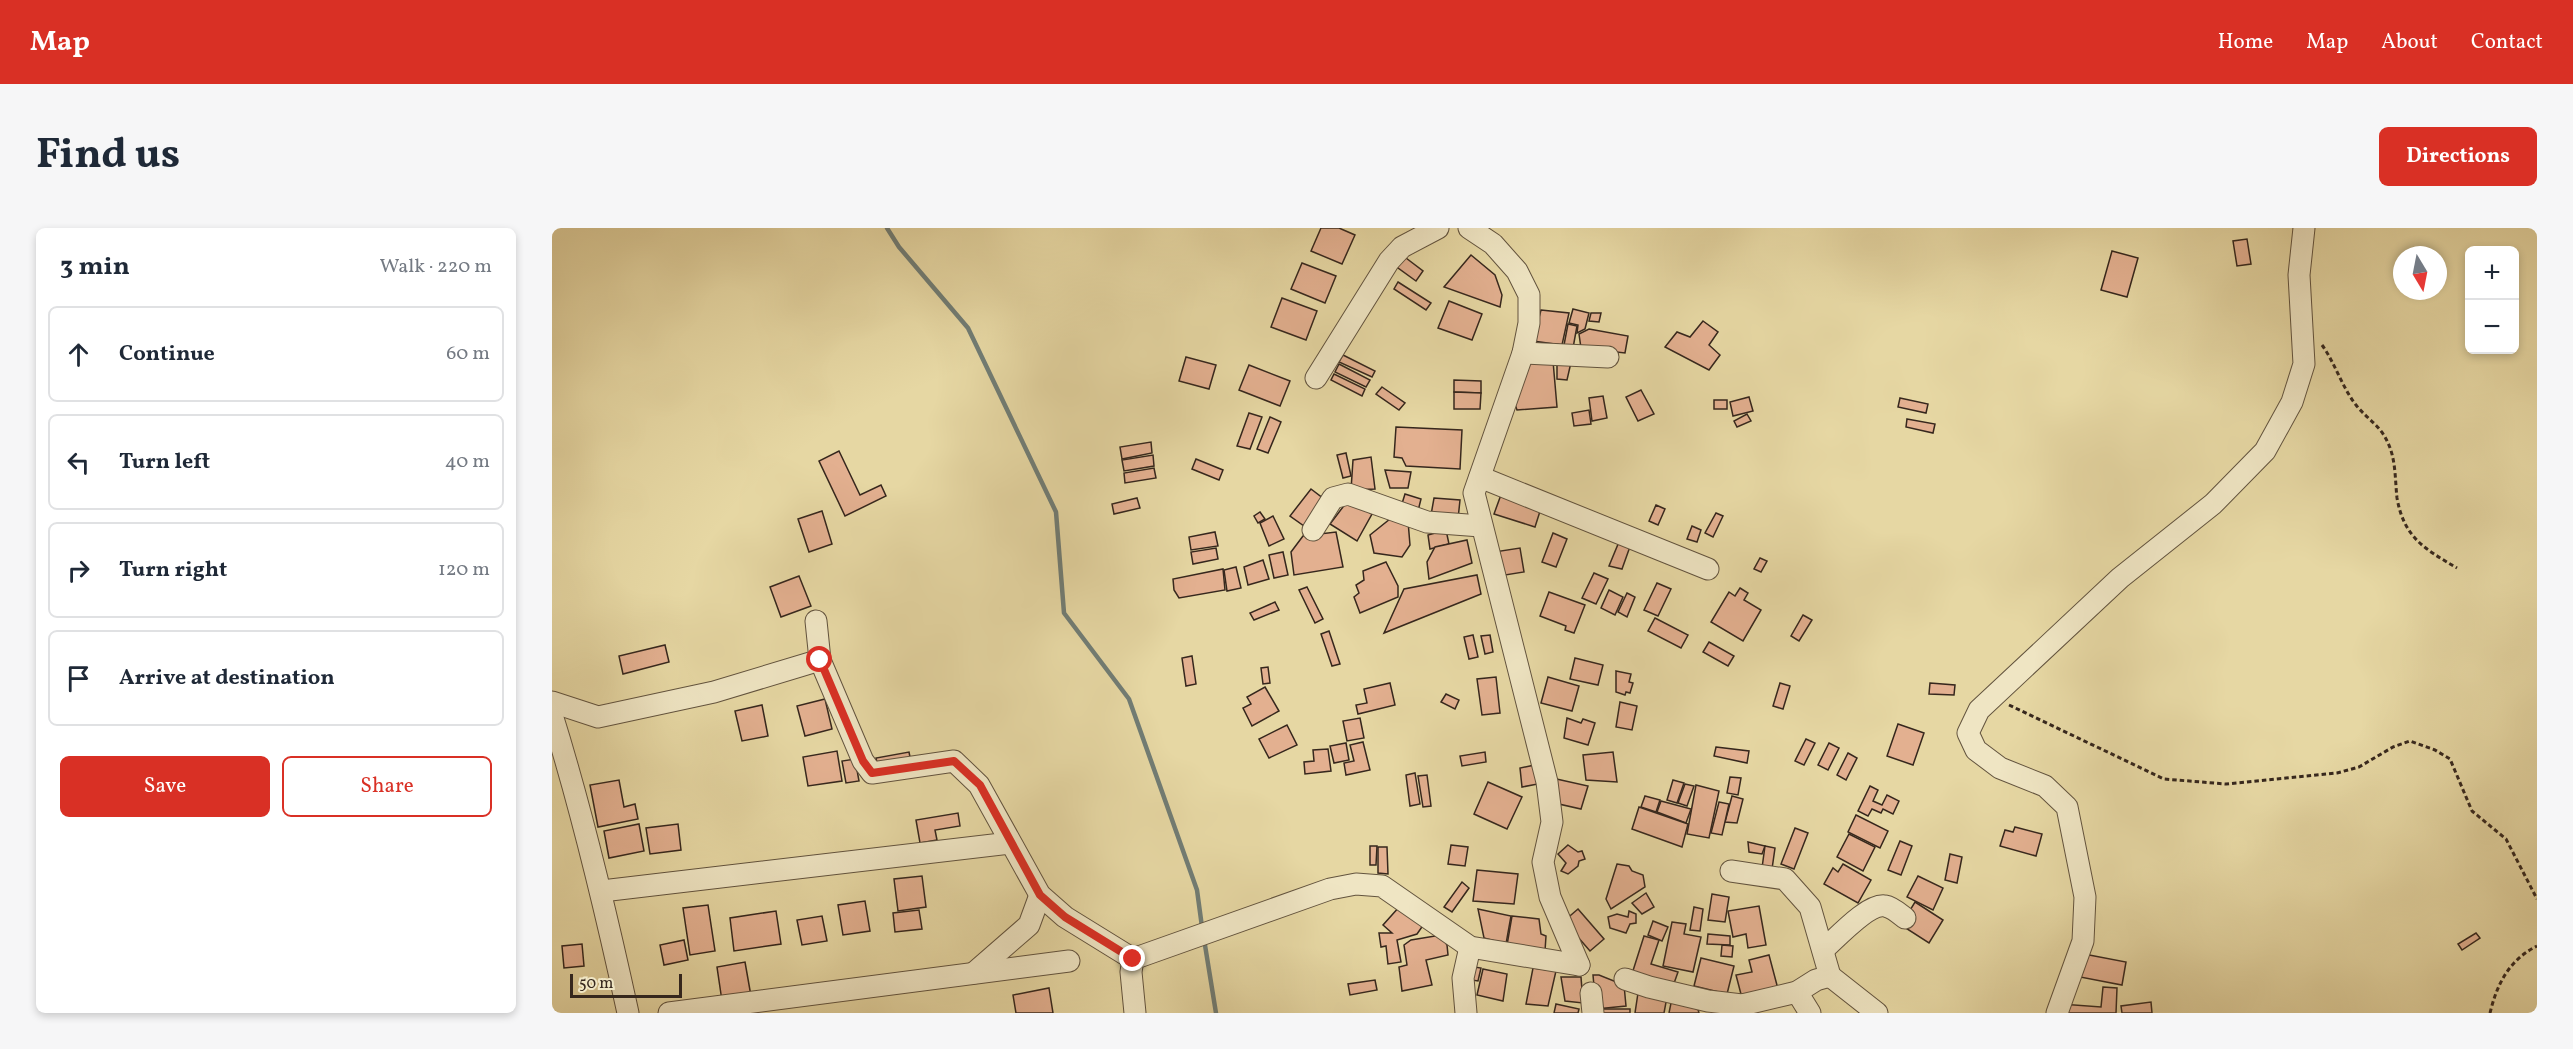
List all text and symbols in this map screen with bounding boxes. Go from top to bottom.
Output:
text: Map [30,23,90,62]
text: Home [2218,28,2273,57]
text: Map [2306,28,2348,57]
text: About [2381,28,2438,57]
text: Contact [2471,28,2543,57]
text: Find us [36,127,180,186]
button: Directions [2379,127,2537,186]
north arrow [2393,246,2447,300]
map controls [2465,246,2519,354]
button: + [2465,246,2519,300]
text: 3 min [60,249,130,285]
text: Walk · 220 m [380,253,492,281]
button: − [2465,300,2519,354]
icon: ahead [62,338,95,371]
text: Continue [119,339,215,370]
text: 60 m [446,340,490,368]
icon: left [62,446,95,479]
text: Turn left [119,447,210,478]
text: 40 m [445,448,490,476]
icon: right [62,554,95,587]
text: Turn right [119,555,227,586]
text: 120 m [438,556,490,584]
route start [806,646,832,672]
icon: arrive [62,662,95,695]
text: Arrive at destination [119,663,335,694]
button: Save [60,756,270,817]
button: Share [282,756,492,817]
route end [1119,945,1145,971]
scale bar [570,971,682,998]
text: 50 m [579,973,613,995]

